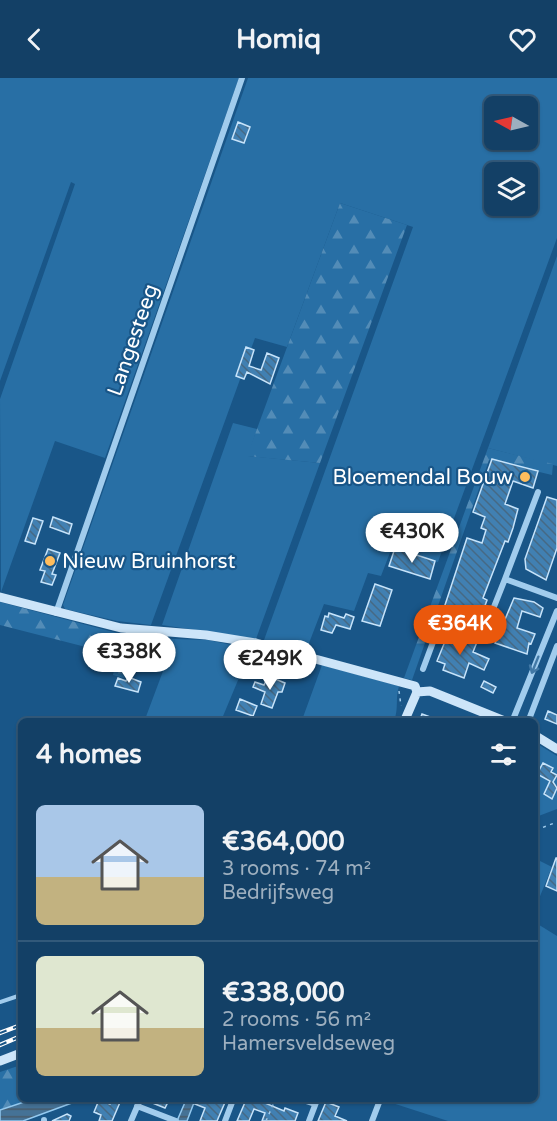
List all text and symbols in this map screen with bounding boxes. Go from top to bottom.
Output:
icon: back [18,23,51,56]
text: Homiq [236,23,321,56]
icon: heart [506,23,539,56]
north arrow [484,96,538,150]
map controls [484,96,538,216]
button: layers [484,162,538,216]
street label: Langesteeg [102,281,164,399]
place label: Bloemendal Bouw [332,465,513,490]
marker: Bloemendal Bouw [518,470,532,484]
pin: €430K [370,513,454,564]
text: €430K [380,520,444,544]
place label: Nieuw Bruinhorst [62,549,236,574]
marker: Nieuw Bruinhorst [43,554,57,568]
pin: €364K [418,605,502,656]
text: €364K [428,612,492,636]
pin: €338K [87,633,171,684]
text: €338K [97,640,161,664]
pin: €249K [228,640,312,691]
text: €249K [238,647,302,671]
one-way arrow [529,655,540,674]
icon: filters [487,738,520,771]
text: 4 homes [36,739,142,770]
text: €364,000 [222,826,344,857]
icon: home [84,829,156,901]
text: 3 rooms · 74 m² [222,857,371,881]
text: Bedrijfsweg [222,881,334,905]
text: €338,000 [222,977,344,1008]
icon: home [84,980,156,1052]
text: 2 rooms · 56 m² [222,1008,371,1032]
text: Hamersveldseweg [222,1032,395,1056]

